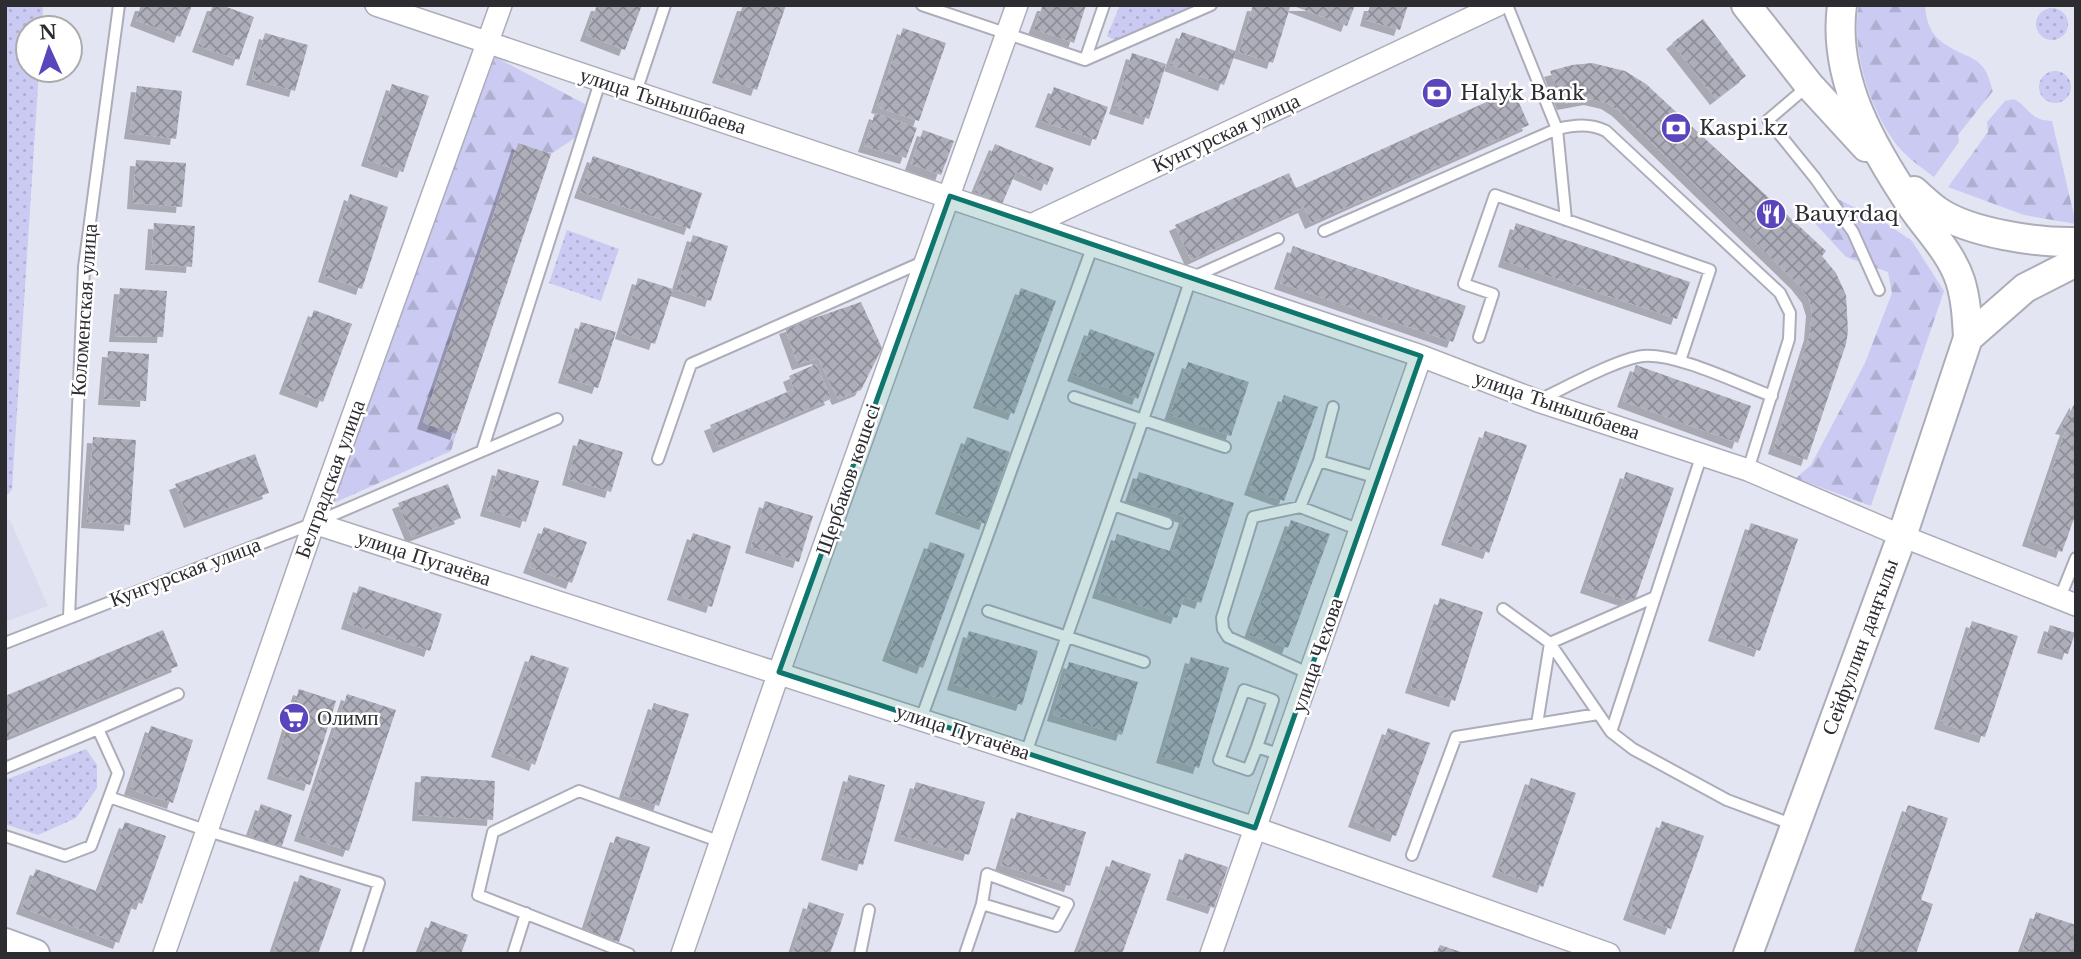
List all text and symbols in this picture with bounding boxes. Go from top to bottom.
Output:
north arrow [14,14,84,84]
text: N [39,21,58,44]
street label: улица Тынышбаева [576,62,750,140]
bank icon: Halyk Bank [1420,76,1454,110]
place label: Halyk Bank [1460,80,1585,106]
street label: Кунгурская улица [1148,87,1305,179]
bank icon: Kaspi.kz [1659,111,1693,145]
place label: Kaspi.kz [1699,115,1788,141]
restaurant icon: Bauyrdaq [1754,197,1788,231]
place label: Bauyrdaq [1794,201,1899,227]
street label: Коломенская улица [65,222,103,398]
street label: улица Тынышбаева [1471,364,1644,446]
street label: Белградская улица [289,395,371,562]
street label: Щербаков көшесі [810,400,886,558]
street label: улица Пугачёва [354,524,495,592]
street label: Кунгурская улица [106,531,265,613]
street label: Сейфуллин даңғылы [1816,555,1904,739]
street label: улица Чехова [1285,594,1349,716]
street label: улица Пугачёва [893,698,1034,766]
supermarket icon: Олимп [277,701,311,735]
place label: Олимп [317,705,378,731]

